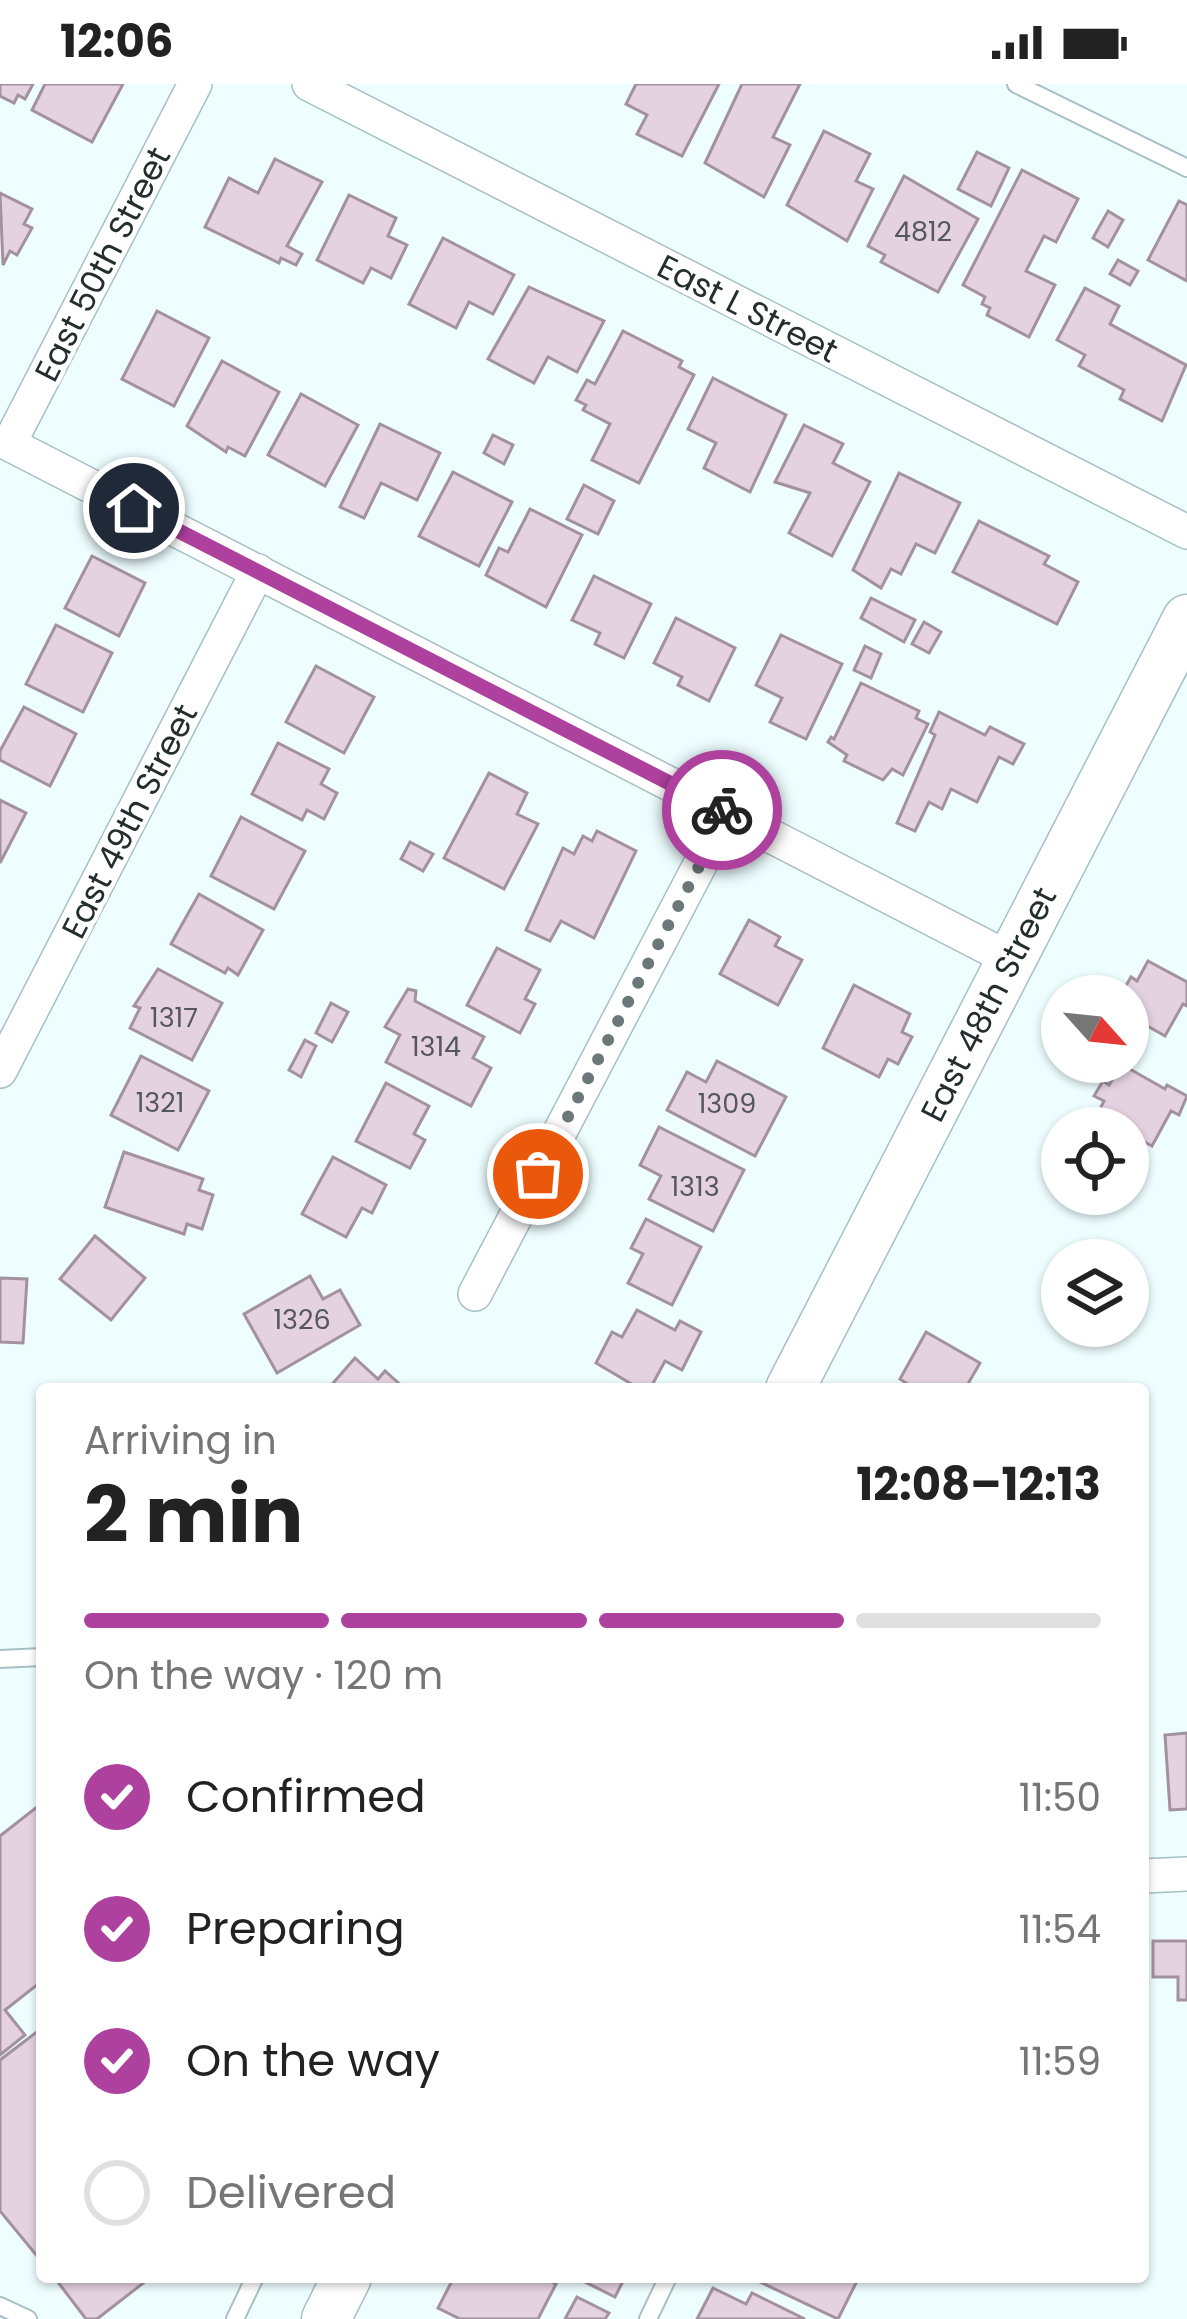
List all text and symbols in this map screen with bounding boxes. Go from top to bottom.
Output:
text: 12:06 [60,10,173,73]
street label: East 50th Street [23,139,182,390]
house number: 4812 [894,213,952,250]
street label: East L Street [649,243,846,374]
pin [83,457,185,559]
icon: home [101,475,167,541]
street label: East 49th Street [50,696,209,947]
courier [662,750,782,870]
icon: bike [689,777,755,843]
street label: East 48th Street [909,879,1068,1130]
north arrow [1041,975,1149,1083]
map controls [1041,975,1149,1347]
house number: 1317 [150,999,198,1036]
house number: 1314 [411,1028,461,1065]
house number: 1321 [136,1084,184,1121]
house number: 1309 [698,1085,756,1122]
button: locate [1041,1107,1149,1215]
pin [487,1123,589,1225]
icon: bag [505,1141,571,1207]
house number: 1313 [670,1168,720,1205]
button: layers [1041,1239,1149,1347]
house number: 1326 [273,1301,331,1338]
text: Arriving in [84,1413,277,1468]
text: 12:08–12:13 [856,1453,1101,1516]
text: 2 min [84,1460,303,1569]
text: On the way · 120 m [84,1648,443,1703]
icon: check [84,1764,150,1830]
text: Confirmed [186,1765,426,1828]
text: 11:50 [1019,1770,1101,1825]
icon: check [84,1896,150,1962]
text: Preparing [186,1897,405,1960]
text: 11:54 [1019,1902,1101,1957]
icon: check [84,2028,150,2094]
text: On the way [186,2029,440,2092]
text: 11:59 [1019,2034,1101,2089]
text: Delivered [186,2161,396,2224]

